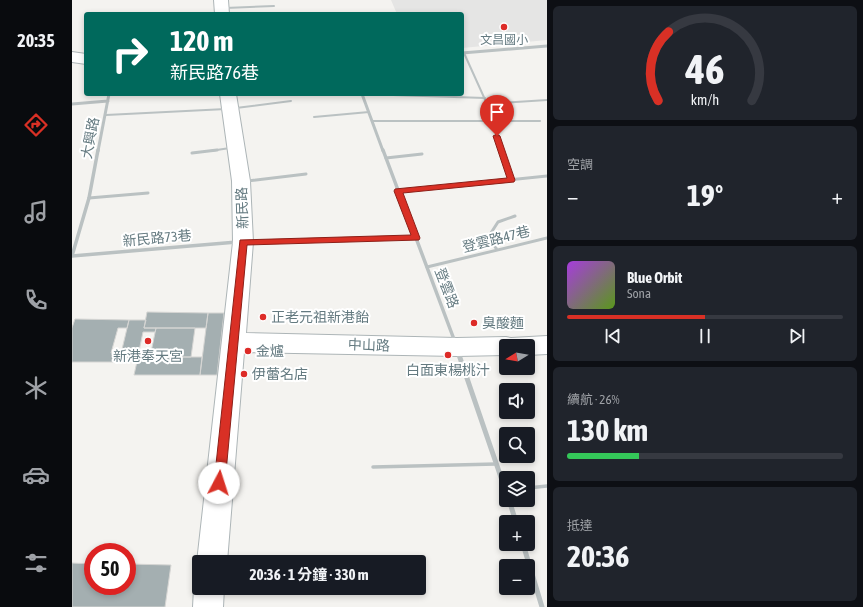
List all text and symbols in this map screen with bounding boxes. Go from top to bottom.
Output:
marker: 文昌國小 [499,22,509,32]
text: 120 m [170,25,233,57]
icon: right [104,28,156,80]
text: 20:35 [17,30,55,51]
place label: 文昌國小 [480,33,528,47]
text: 46 [684,45,725,93]
text: 新民路76巷 [170,62,259,83]
text: km/h [691,92,719,108]
pin [480,95,514,136]
icon: arrive [486,101,508,123]
icon: directions [22,111,50,139]
street label: 大興路 [78,116,102,160]
text: 空調 [567,157,593,172]
text: 19° [687,178,723,212]
text: − [567,183,578,209]
text: + [832,183,843,209]
street label: 新民路 [233,187,251,229]
icon: music [22,198,50,226]
street label: 登雲路47巷 [461,223,531,255]
street label: 新民路73巷 [122,227,192,249]
street label: 登雲路 [432,266,462,310]
text: Blue Orbit [627,269,682,286]
icon: phone [22,286,50,314]
text: Sona [627,286,651,301]
place label: 正老元祖新港飴 [271,309,369,325]
marker: 正老元祖新港飴 [258,312,268,322]
place label: 臭酸麵 [482,315,524,331]
marker: 臭酸麵 [469,318,479,328]
icon: previous [602,325,624,347]
icon: pause [694,325,716,347]
icon: next [786,325,808,347]
marker: 新港奉天宮 [143,336,153,346]
street label: 中山路 [348,336,390,354]
north arrow [499,339,535,375]
map controls [499,339,535,595]
place label: 金爐 [256,343,284,359]
marker: 金爐 [243,346,253,356]
place label: 新港奉天宮 [113,348,183,364]
marker: 白面東楊桃汁 [443,350,453,360]
place label: 白面東楊桃汁 [406,362,490,378]
place label: 伊蕾名店 [252,366,308,382]
marker: 伊蕾名店 [239,369,249,379]
icon: climate [22,374,50,402]
button: sound [499,383,535,419]
text: 續航 · 26% [567,392,620,407]
text: 130 km [567,413,648,447]
button: search [499,427,535,463]
icon: car [22,461,50,489]
position arrow [198,462,240,504]
button: layers [499,471,535,507]
button: + [499,515,535,551]
text: 抵達 [567,518,593,533]
text: 20:36 [567,539,629,573]
speed limit sign: 50 [84,543,136,595]
icon: filters [22,549,50,577]
button: − [499,559,535,595]
text: 20:36 · 1 分鐘 · 330 m [250,566,368,583]

